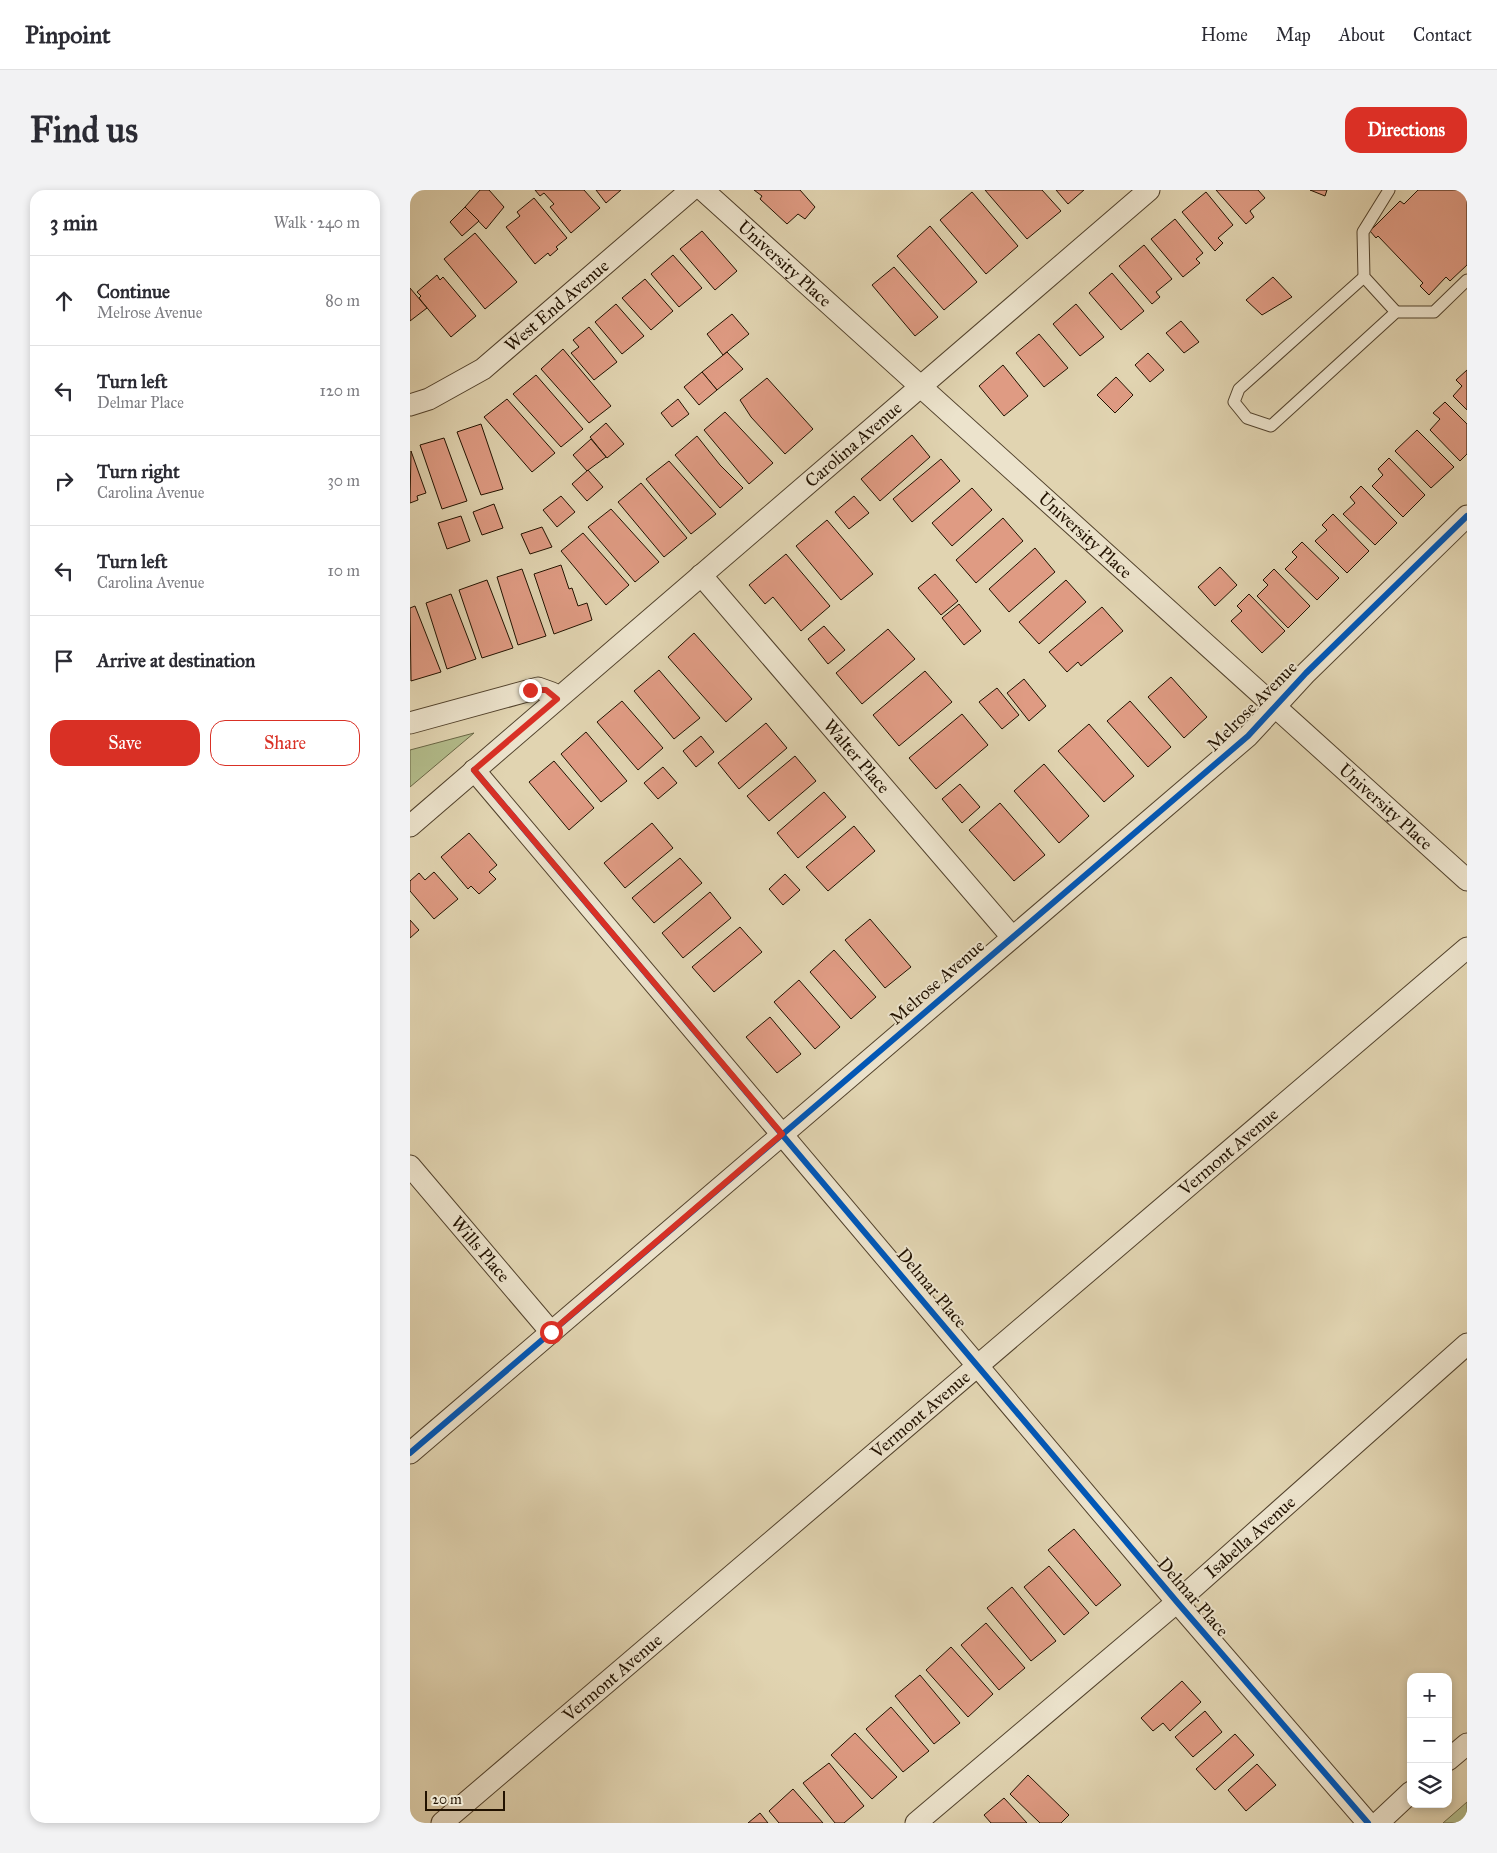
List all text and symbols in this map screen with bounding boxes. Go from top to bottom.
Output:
text: Pinpoint [25,20,111,50]
text: Home [1201,24,1248,46]
text: Map [1276,24,1311,46]
text: About [1339,24,1385,46]
text: Contact [1413,24,1472,46]
button: Directions [1345,107,1467,153]
text: Find us [30,109,138,152]
text: 3 min [50,210,98,236]
text: Walk · 240 m [274,213,360,232]
street label: University Place [733,216,836,312]
street label: West End Avenue [500,255,613,356]
text: Continue [97,280,170,303]
icon: ahead [50,287,78,315]
text: 80 m [325,291,360,310]
text: Melrose Avenue [97,303,202,322]
text: Turn left [97,370,167,393]
icon: left [50,377,78,405]
text: 120 m [320,381,360,400]
text: Delmar Place [97,393,184,412]
street label: Carolina Avenue [800,397,906,492]
text: Turn right [97,460,180,483]
icon: right [50,467,78,495]
text: 30 m [327,471,360,490]
text: Carolina Avenue [97,483,204,502]
street label: University Place [1034,487,1137,583]
text: Turn left [97,550,167,573]
icon: left [50,557,78,585]
text: 10 m [328,561,360,580]
text: Carolina Avenue [97,573,204,592]
icon: arrive [50,647,78,675]
text: Arrive at destination [97,649,255,672]
street label: Melrose Avenue [1202,656,1302,756]
route end [519,679,542,702]
street label: Walter Place [819,715,895,798]
button: Save [50,720,200,766]
button: Share [210,720,360,766]
street label: University Place [1334,759,1437,855]
street label: Melrose Avenue [885,935,989,1029]
street label: Vermont Avenue [1173,1103,1283,1201]
street label: Wills Place [446,1211,515,1287]
street label: Delmar Place [892,1243,972,1333]
route start [540,1321,563,1344]
street label: Vermont Avenue [865,1366,975,1464]
street label: Isabella Avenue [1201,1491,1300,1583]
street label: Delmar Place [1153,1553,1233,1641]
street label: Vermont Avenue [557,1629,667,1727]
map controls [1407,1673,1452,1808]
button: + [1407,1673,1452,1718]
button: − [1407,1718,1452,1763]
button: layers [1407,1763,1452,1808]
scale bar [425,1788,505,1811]
text: 20 m [432,1791,462,1808]

